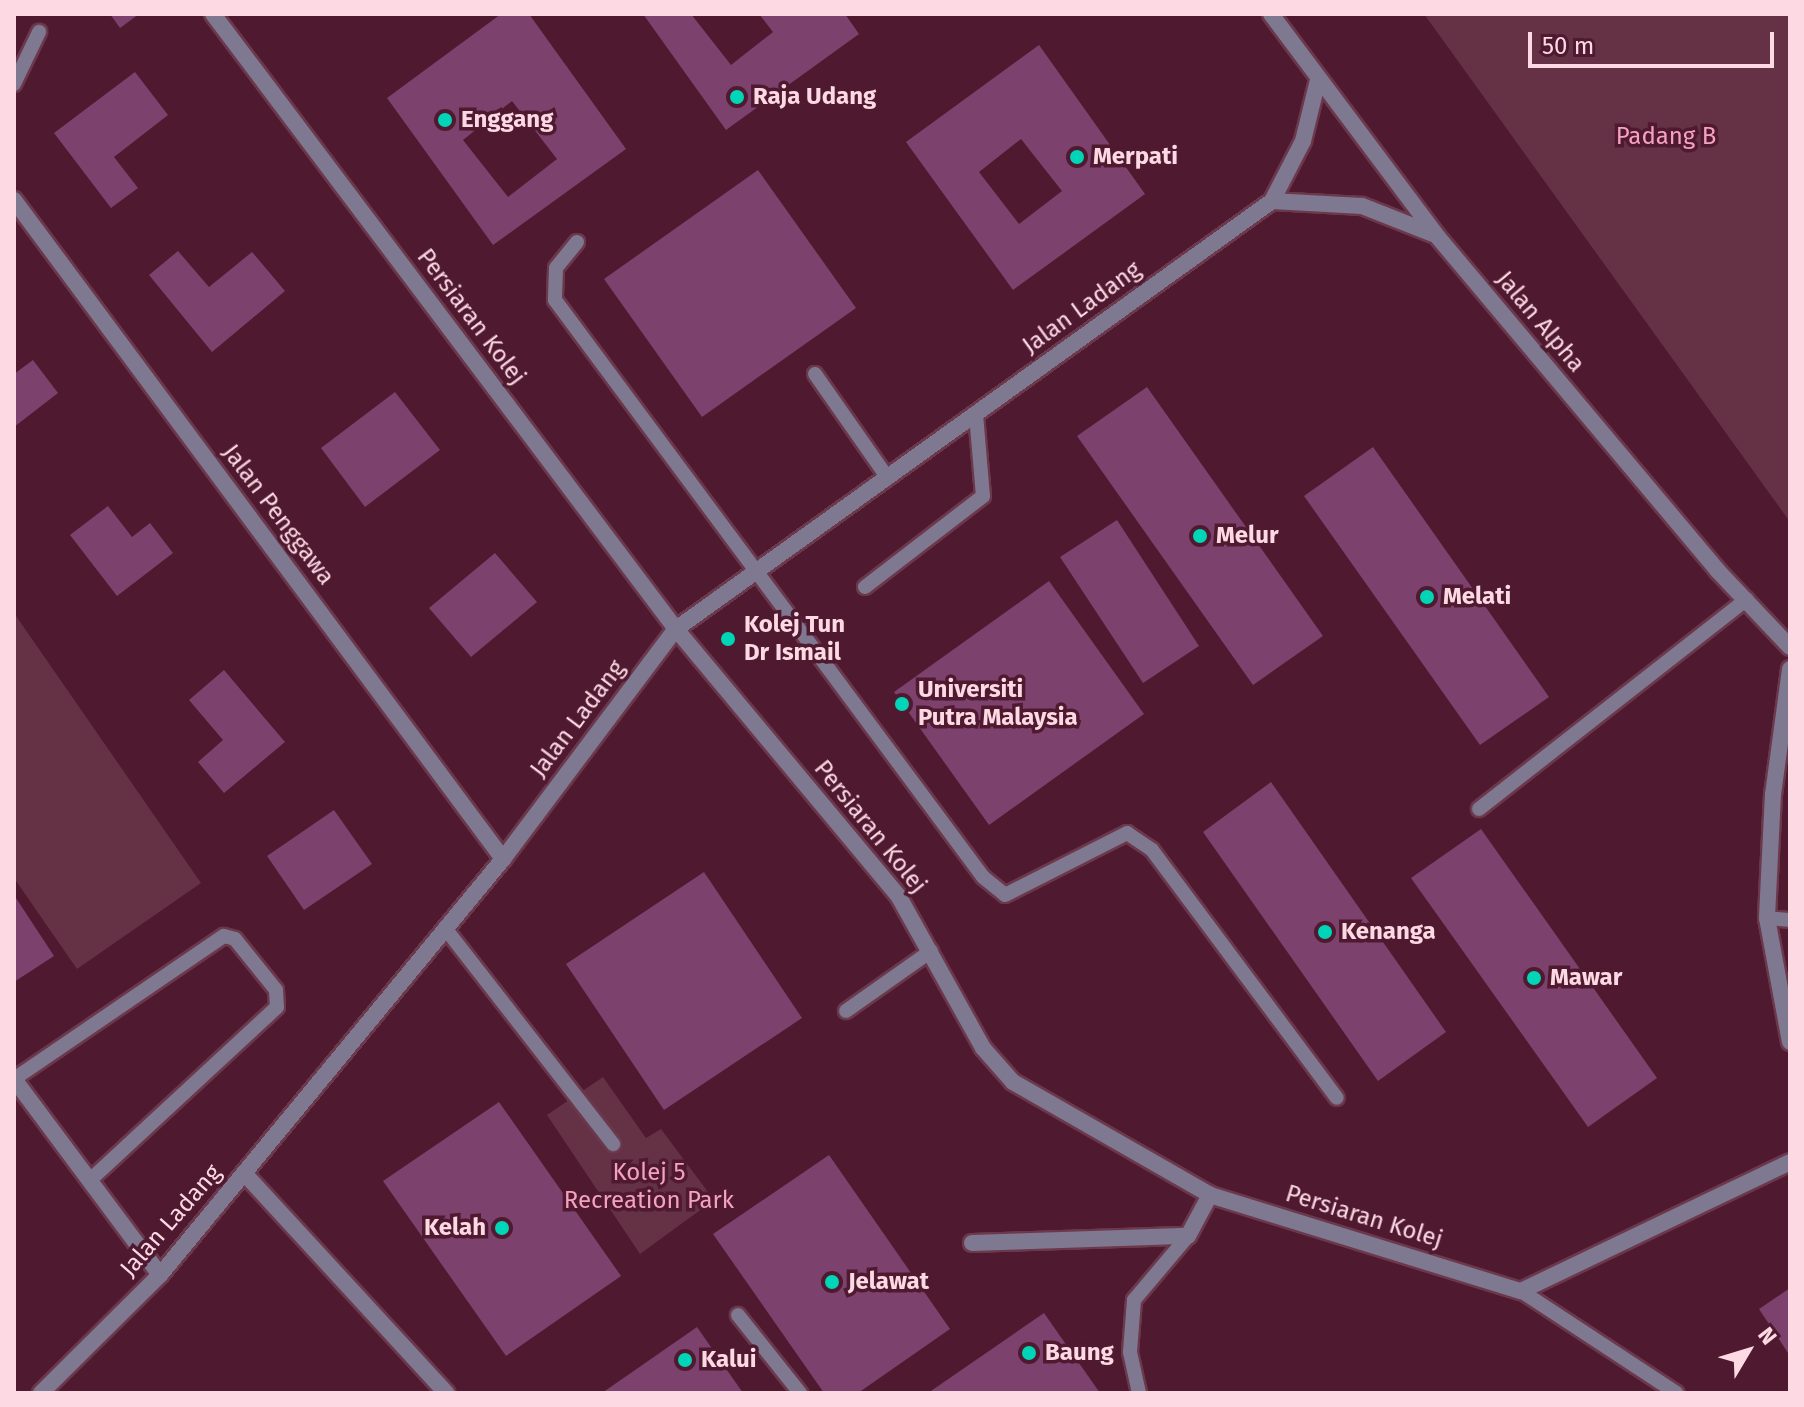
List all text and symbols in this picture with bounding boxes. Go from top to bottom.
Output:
scale bar [1532,16,1778,66]
text: 50 m [1542,32,1594,60]
place label: Raja Udang [753,83,876,111]
marker: Raja Udang [728,88,746,106]
place label: Enggang [461,106,553,134]
marker: Enggang [436,111,454,129]
park label: Padang B [1616,123,1716,151]
place label: Merpati [1093,143,1178,171]
marker: Merpati [1068,148,1086,166]
street label: Persiaran Kolej [411,243,531,391]
street label: Jalan Ladang [1017,255,1147,361]
street label: Jalan Alpha [1490,266,1590,378]
street label: Jalan Penggawa [216,439,340,591]
place label: Melur [1216,522,1279,550]
marker: Melur [1191,527,1209,545]
place label: Melati [1443,583,1511,611]
marker: Melati [1418,588,1436,606]
place label: Kolej Tun Dr Ismail [744,611,845,667]
marker: Kolej Tun Dr Ismail [719,630,737,648]
street label: Jalan Ladang [525,655,631,783]
place label: Universiti Putra Malaysia [918,676,1078,732]
marker: Universiti Putra Malaysia [893,695,911,713]
street label: Persiaran Kolej [808,755,932,899]
place label: Kenanga [1341,918,1436,946]
marker: Kenanga [1316,923,1334,941]
place label: Mawar [1550,964,1622,992]
marker: Mawar [1525,969,1543,987]
street label: Jalan Ladang [114,1159,228,1283]
park label: Kolej 5 Recreation Park [564,1159,734,1215]
street label: Persiaran Kolej [1282,1179,1446,1255]
place label: Kelah [424,1214,486,1242]
marker: Kelah [493,1219,511,1237]
place label: Jelawat [848,1268,929,1296]
marker: Jelawat [823,1273,841,1291]
north arrow [1708,1311,1788,1391]
text: N [1752,1322,1782,1350]
place label: Baung [1045,1339,1114,1367]
marker: Baung [1020,1344,1038,1362]
place label: Kalui [701,1346,757,1374]
marker: Kalui [676,1351,694,1369]

